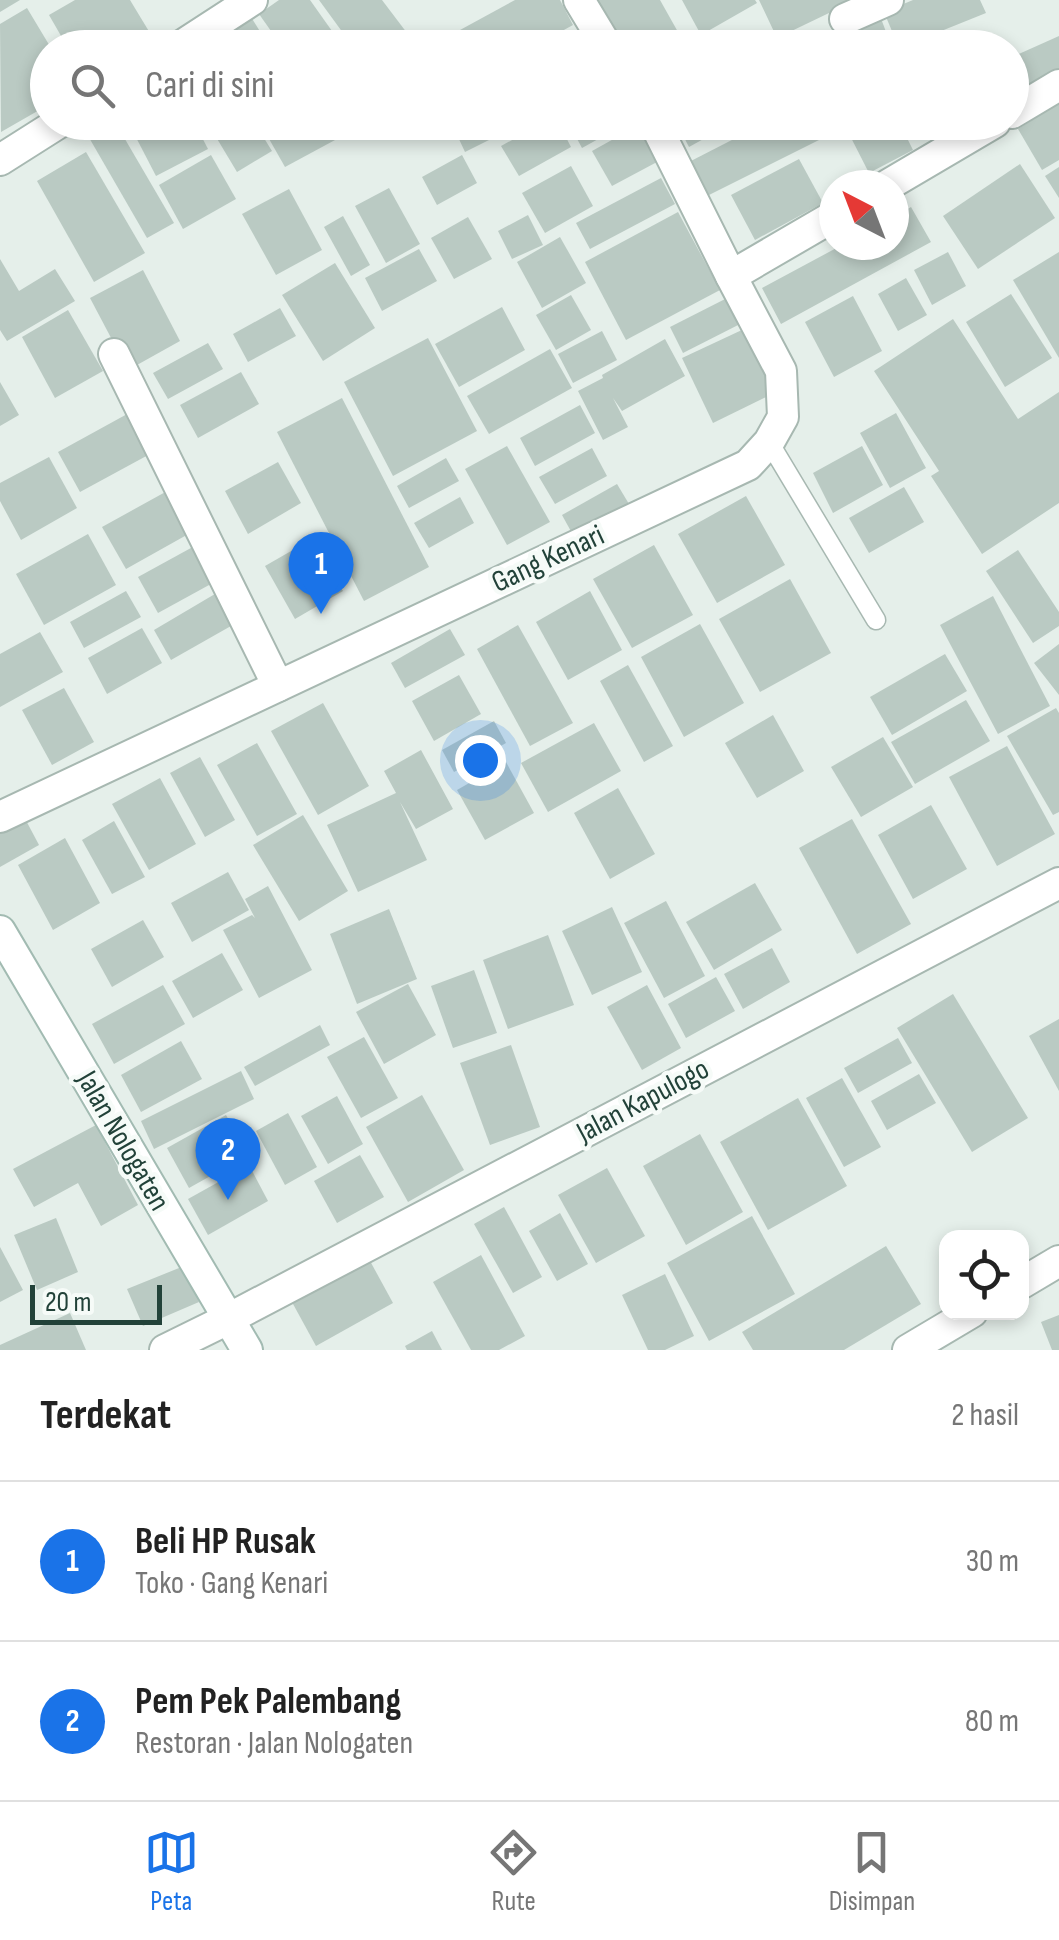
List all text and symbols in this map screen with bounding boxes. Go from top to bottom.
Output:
search box [30,30,1029,140]
icon: search [65,58,120,113]
text: Cari di sini [145,63,274,108]
north arrow [819,170,909,260]
street label: Gang Kenari [486,517,610,601]
pin: 1 [288,532,354,614]
your location [455,735,506,786]
street label: Jalan Kapulogo [570,1051,715,1151]
street label: Jalan Nologaten [68,1064,177,1217]
pin: 2 [196,1118,260,1200]
map controls [939,1230,1029,1320]
button: locate [939,1230,1029,1320]
scale bar [30,1280,162,1324]
text: 20 m [45,1286,91,1319]
text: Terdekat [40,1390,171,1441]
text: 2 hasil [951,1396,1019,1435]
text: Beli HP Rusak [135,1519,316,1564]
text: 1 [66,1542,79,1581]
text: 30 m [966,1542,1019,1581]
text: Toko · Gang Kenari [135,1564,328,1603]
text: Pem Pek Palembang [135,1679,401,1724]
text: 2 [65,1702,80,1741]
text: 80 m [965,1702,1019,1741]
text: Restoran · Jalan Nologaten [135,1724,413,1763]
tab: Peta [144,1825,199,1918]
tab: Rute [486,1825,541,1918]
tab: Disimpan [829,1825,915,1918]

